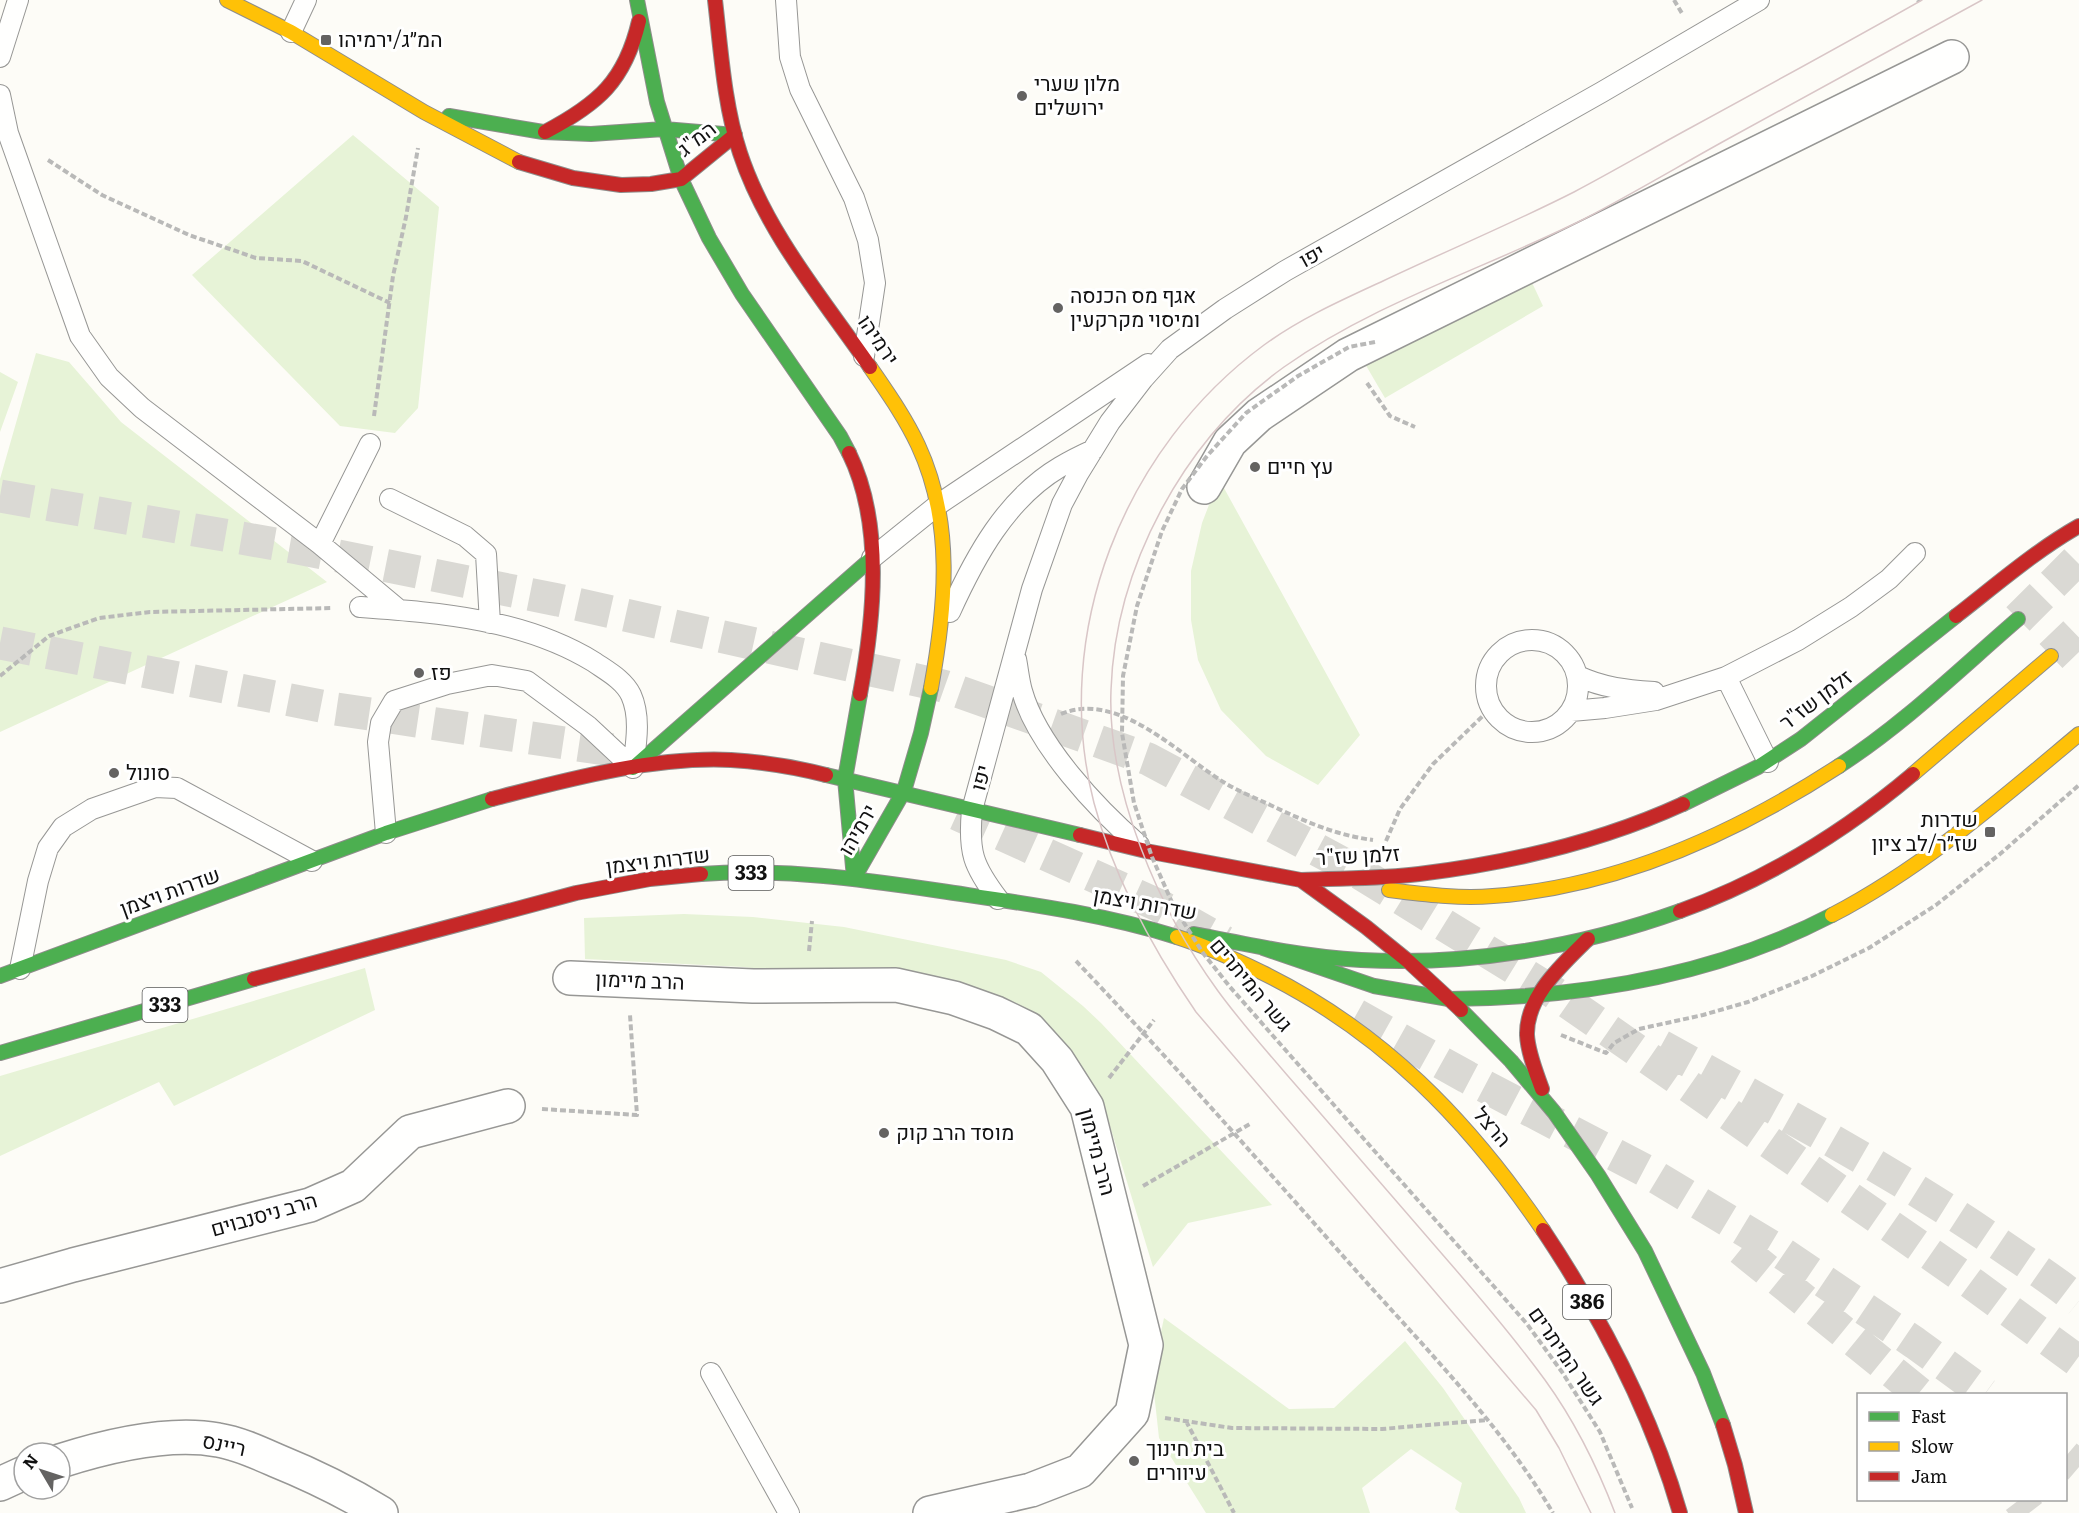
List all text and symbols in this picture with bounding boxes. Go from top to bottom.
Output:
place label: המ״ג/ירמיהו [338,22,443,53]
marker: המ״ג/ירמיהו [319,33,333,47]
place label: מלון שערי ירושלים [1034,66,1120,121]
marker: מלון שערי ירושלים [1015,89,1029,103]
street label: המ"ג [669,112,722,162]
street label: יפו [1292,234,1330,274]
place label: אגף מס הכנסה ומיסוי מקרקעין [1070,278,1200,333]
marker: אגף מס הכנסה ומיסוי מקרקעין [1051,301,1065,315]
street label: ירמיהו [852,307,908,370]
place label: עץ חיים [1267,449,1333,480]
marker: עץ חיים [1248,460,1262,474]
place label: פז [431,655,452,686]
street label: זלמן שז"ר [1772,660,1857,736]
marker: פז [412,666,426,680]
place label: סונול [126,755,170,786]
street label: יפו [960,761,997,794]
marker: סונול [107,766,121,780]
street label: ירמיהו [829,797,883,860]
place label: שדרות שז״ר/לב ציון [1872,802,1978,857]
marker: שדרות שז״ר/לב ציון [1983,825,1997,839]
street label: זלמן שז"ר [1315,836,1401,871]
street label: שדרות ויצמן [604,837,712,880]
road number: 333 [728,856,774,890]
street label: שדרות ויצמן [115,857,224,922]
street label: שדרות ויצמן [1091,877,1200,926]
street label: גשר המיתרים [1204,930,1302,1037]
street label: הרב מיימון [595,961,685,996]
road number: 333 [142,988,188,1022]
street label: הרצל [1467,1098,1520,1152]
street label: הרב מיימון [1073,1104,1126,1199]
place label: מוסד הרב קוק [896,1115,1014,1146]
marker: מוסד הרב קוק [877,1126,891,1140]
street label: הרב ניסנבוים [206,1183,320,1243]
road number: 386 [1563,1285,1611,1319]
street label: גשר המיתרים [1523,1299,1614,1410]
legend [1857,1393,2067,1501]
text: Fast [1911,1402,1947,1429]
street label: ריינס [200,1423,249,1462]
place label: בית חינוך עיוורים [1146,1431,1224,1486]
text: Slow [1911,1432,1954,1459]
north arrow [12,1441,72,1501]
text: N [16,1448,43,1474]
marker: בית חינוך עיוורים [1127,1454,1141,1468]
text: Jam [1911,1462,1947,1489]

